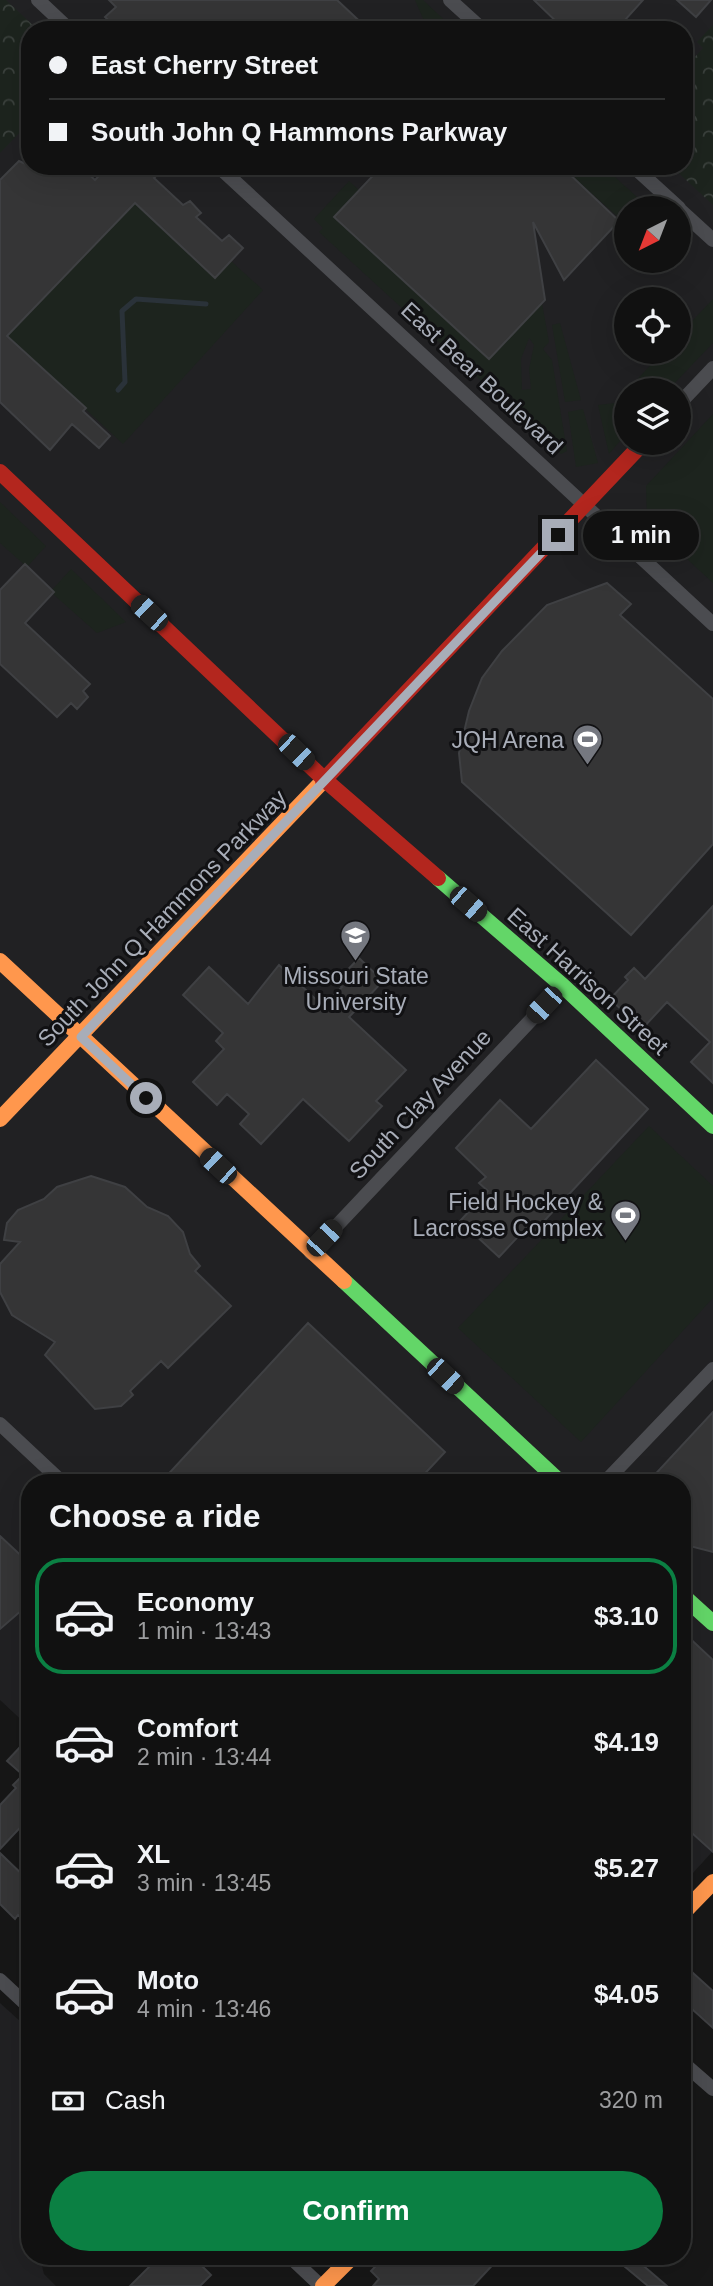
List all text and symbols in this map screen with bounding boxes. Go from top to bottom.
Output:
text: East Cherry Street [91,50,318,80]
text: South John Q Hammons Parkway [91,117,507,147]
north arrow [614,196,691,273]
map controls [614,196,691,455]
button: locate [614,287,691,364]
street label: East Bear Boulevard [396,297,568,459]
button: layers [614,378,691,455]
callout: 1 min [582,510,698,560]
route end [542,519,574,551]
text: 1 min [611,522,671,548]
car [127,591,172,635]
sports icon: JQH Arena [570,723,604,767]
place label: JQH Arena [452,727,564,753]
car [274,730,319,774]
street label: South John Q Hammons Parkway [32,784,292,1052]
car [446,882,491,926]
street label: East Harrison Street [502,902,674,1060]
school or university icon: Missouri State University [339,918,373,962]
place label: Missouri State University [283,963,429,1015]
car [522,982,567,1028]
street label: South Clay Avenue [344,1024,496,1184]
route start [130,1082,162,1114]
car [196,1144,241,1188]
place label: Field Hockey & Lacrosse Complex [413,1189,604,1241]
sports icon: Field Hockey & Lacrosse Complex [609,1198,643,1242]
car [302,1215,347,1261]
car [423,1354,468,1398]
text: Choose a ride [49,1498,261,1534]
icon: car [53,1585,116,1648]
text: Economy [137,1587,254,1617]
text: $3.10 [594,1601,659,1631]
text: 1 min · 13:43 [137,1618,271,1644]
icon: car [53,1711,116,1774]
text: Comfort [137,1713,238,1743]
text: $4.19 [594,1727,659,1757]
text: 2 min · 13:44 [137,1744,271,1770]
icon: car [53,1837,116,1900]
text: XL [137,1839,170,1869]
text: $5.27 [594,1853,659,1883]
text: 3 min · 13:45 [137,1870,271,1896]
icon: car [53,1963,116,2026]
text: Moto [137,1965,199,1995]
text: $4.05 [594,1979,659,2009]
text: 4 min · 13:46 [137,1996,271,2022]
icon: cash [49,2082,87,2120]
text: Cash [105,2085,166,2115]
text: 320 m [599,2087,663,2113]
button: Confirm [49,2171,663,2251]

